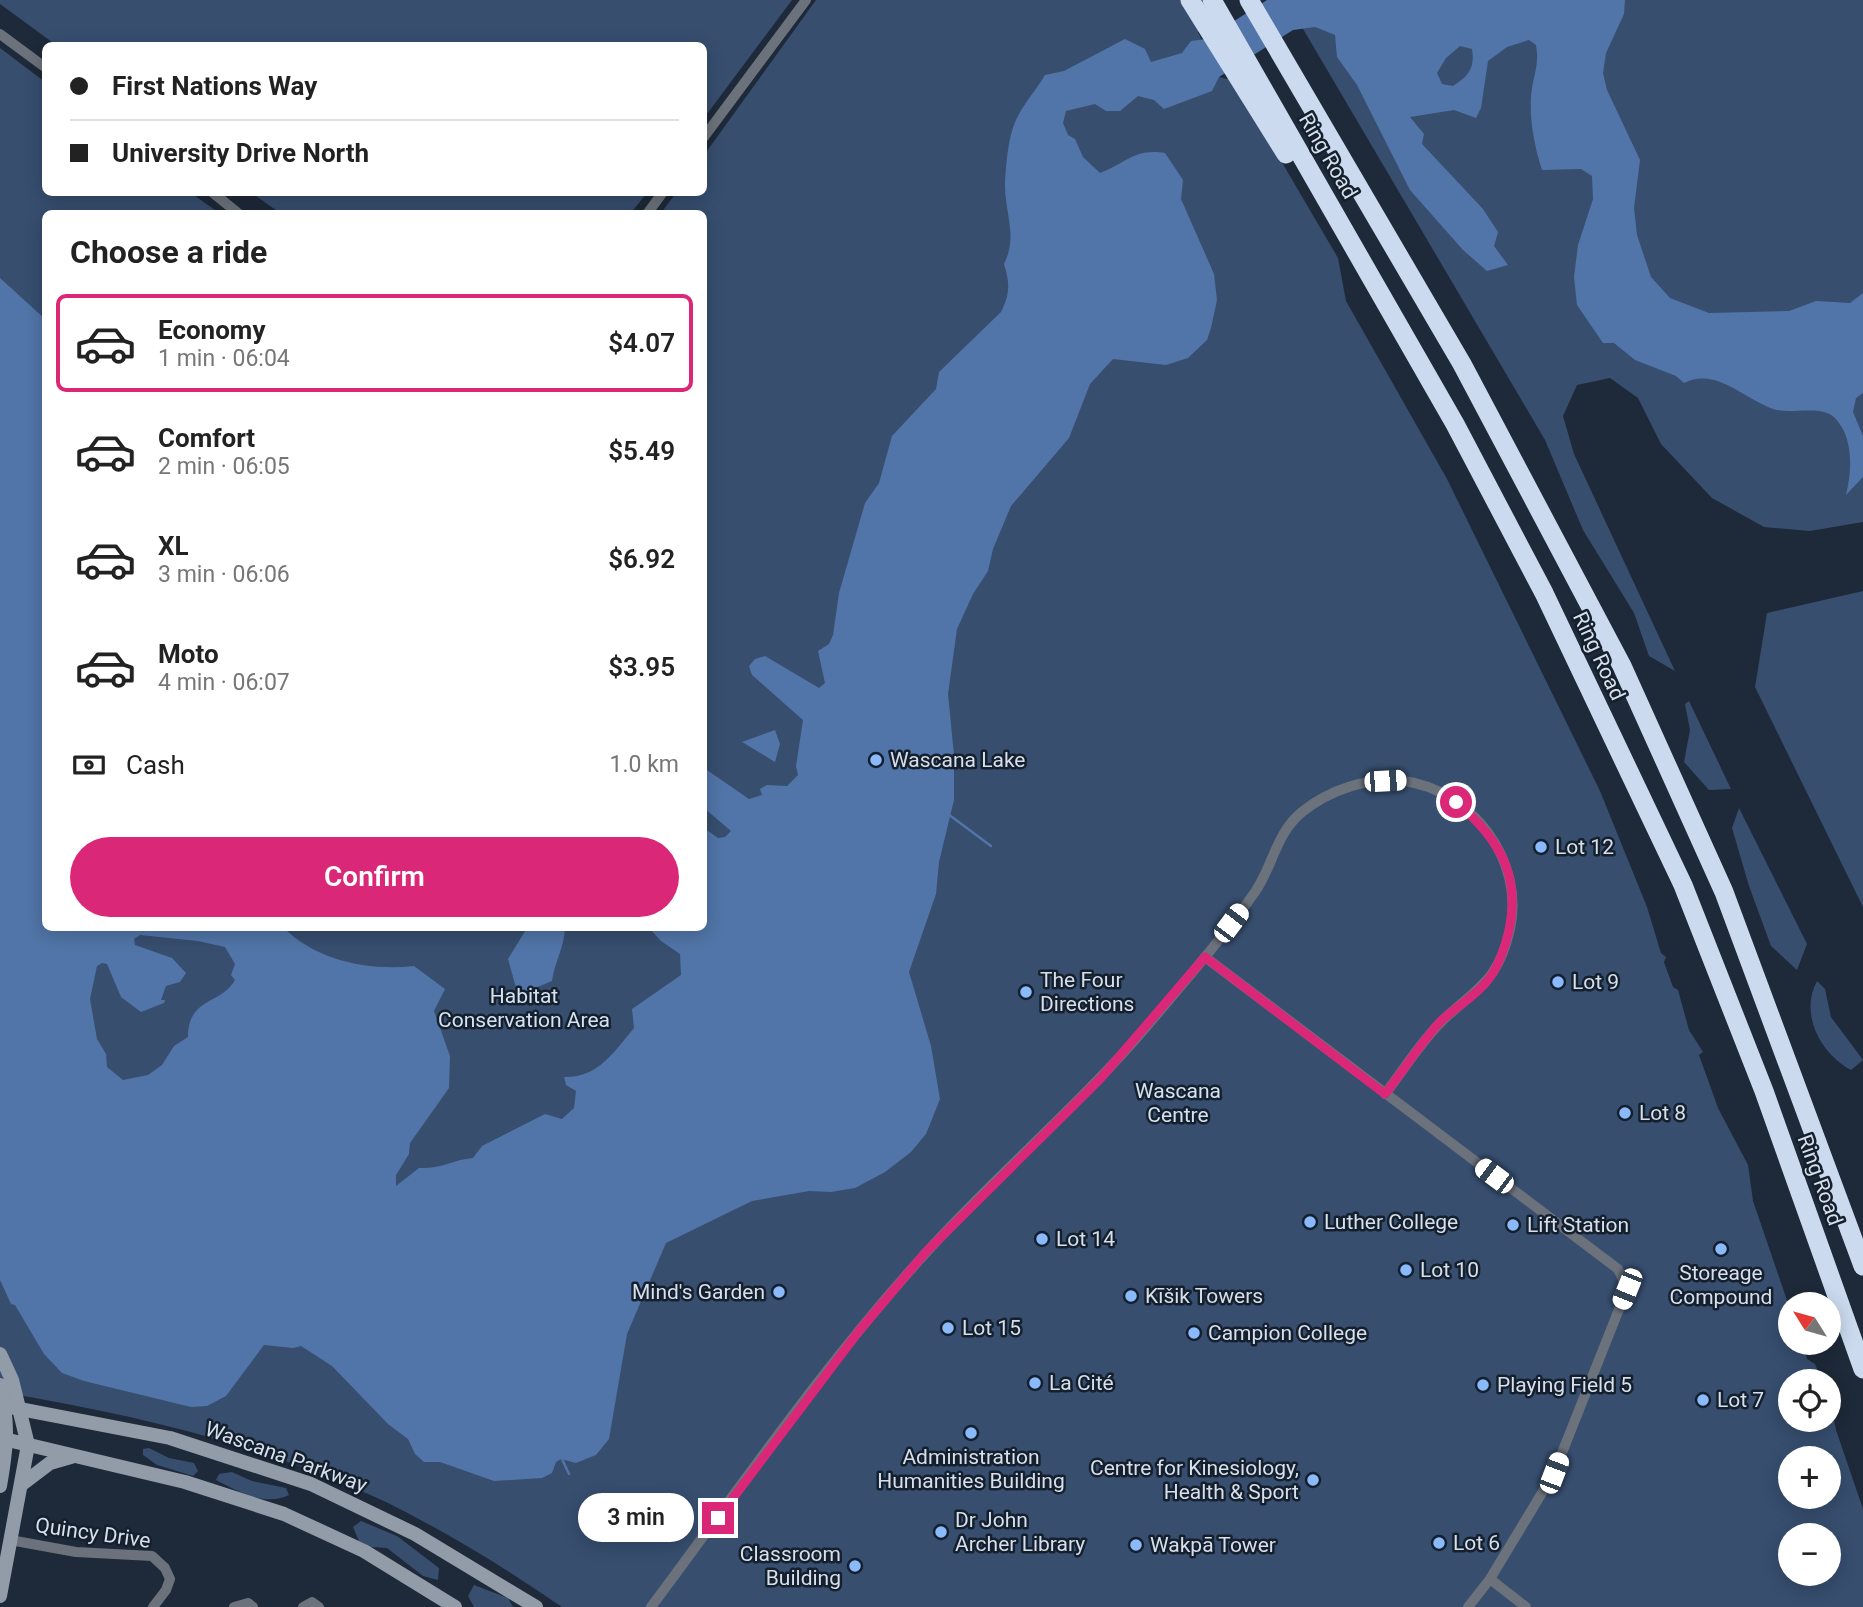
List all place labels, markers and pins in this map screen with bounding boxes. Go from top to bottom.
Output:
place label: Wascana Lake [890,748,1026,772]
marker: Wascana Lake [868,752,884,768]
place label: Lot 12 [1555,835,1614,859]
marker: Lot 12 [1533,839,1549,855]
place label: The Four Directions [1040,968,1134,1016]
place label: Lot 9 [1572,970,1619,994]
marker: Lot 9 [1550,974,1566,990]
marker: The Four Directions [1018,984,1034,1000]
place label: Lot 8 [1639,1101,1686,1125]
marker: Lot 8 [1617,1105,1633,1121]
place label: Luther College [1324,1210,1458,1234]
place label: Lift Station [1527,1213,1629,1237]
marker: Luther College [1302,1214,1318,1230]
marker: Lift Station [1505,1217,1521,1233]
place label: Lot 14 [1056,1227,1115,1251]
marker: Lot 14 [1034,1231,1050,1247]
marker: Storeage Compound [1713,1241,1729,1257]
place label: Lot 10 [1420,1258,1479,1282]
place label: Storeage Compound [1670,1261,1772,1309]
marker: Lot 10 [1398,1262,1414,1278]
place label: Mind's Garden [632,1280,765,1304]
marker: Mind's Garden [771,1284,787,1300]
place label: Kīšik Towers [1145,1284,1263,1308]
marker: Kīšik Towers [1123,1288,1139,1304]
place label: Lot 15 [962,1316,1021,1340]
marker: Lot 15 [940,1320,956,1336]
place label: Campion College [1208,1321,1367,1345]
marker: Campion College [1186,1325,1202,1341]
place label: La Cité [1049,1371,1114,1395]
place label: Playing Field 5 [1497,1373,1632,1397]
marker: La Cité [1027,1375,1043,1391]
marker: Playing Field 5 [1475,1377,1491,1393]
place label: Lot 7 [1717,1388,1764,1412]
marker: Lot 7 [1695,1392,1711,1408]
marker: Administration Humanities Building [963,1425,979,1441]
place label: Administration Humanities Building [877,1445,1065,1493]
place label: Centre for Kinesiology, Health & Sport [1090,1456,1299,1504]
marker: Centre for Kinesiology, Health & Sport [1305,1472,1321,1488]
place label: Dr John Archer Library [955,1508,1085,1556]
marker: Dr John Archer Library [933,1524,949,1540]
place label: Lot 6 [1453,1531,1500,1555]
place label: Wakpā Tower [1150,1533,1276,1557]
marker: Lot 6 [1431,1535,1447,1551]
marker: Wakpā Tower [1128,1537,1144,1553]
place label: Classroom Building [740,1542,841,1590]
marker: Classroom Building [847,1558,863,1574]

